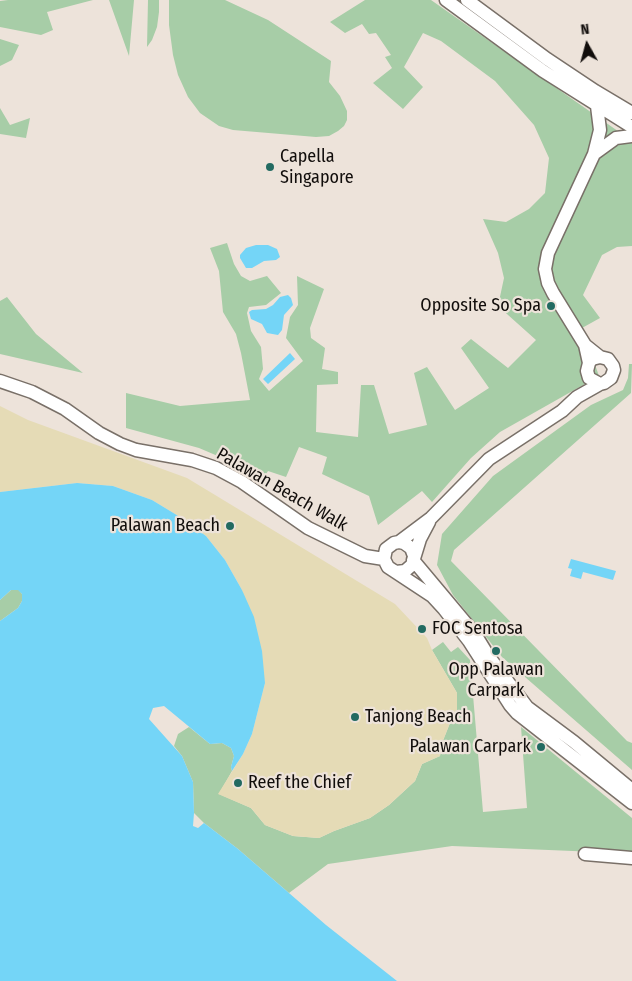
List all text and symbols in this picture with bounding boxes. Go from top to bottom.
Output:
north arrow [562,20,612,70]
text: N [580,21,590,39]
place label: Capella Singapore [280,146,354,188]
marker: Capella Singapore [264,161,276,173]
place label: Opposite So Spa [420,295,541,317]
marker: Opposite So Spa [545,300,557,312]
street label: Palawan Beach Walk [212,444,352,536]
place label: Palawan Beach [111,515,220,537]
marker: Palawan Beach [224,520,236,532]
place label: FOC Sentosa [432,618,523,640]
marker: FOC Sentosa [416,623,428,635]
marker: Opp Palawan Carpark [490,645,502,657]
place label: Opp Palawan Carpark [448,659,544,702]
place label: Tanjong Beach [365,706,472,728]
marker: Tanjong Beach [349,711,361,723]
place label: Palawan Carpark [409,736,531,758]
marker: Palawan Carpark [535,741,547,753]
place label: Reef the Chief [248,772,351,794]
marker: Reef the Chief [232,777,244,789]

